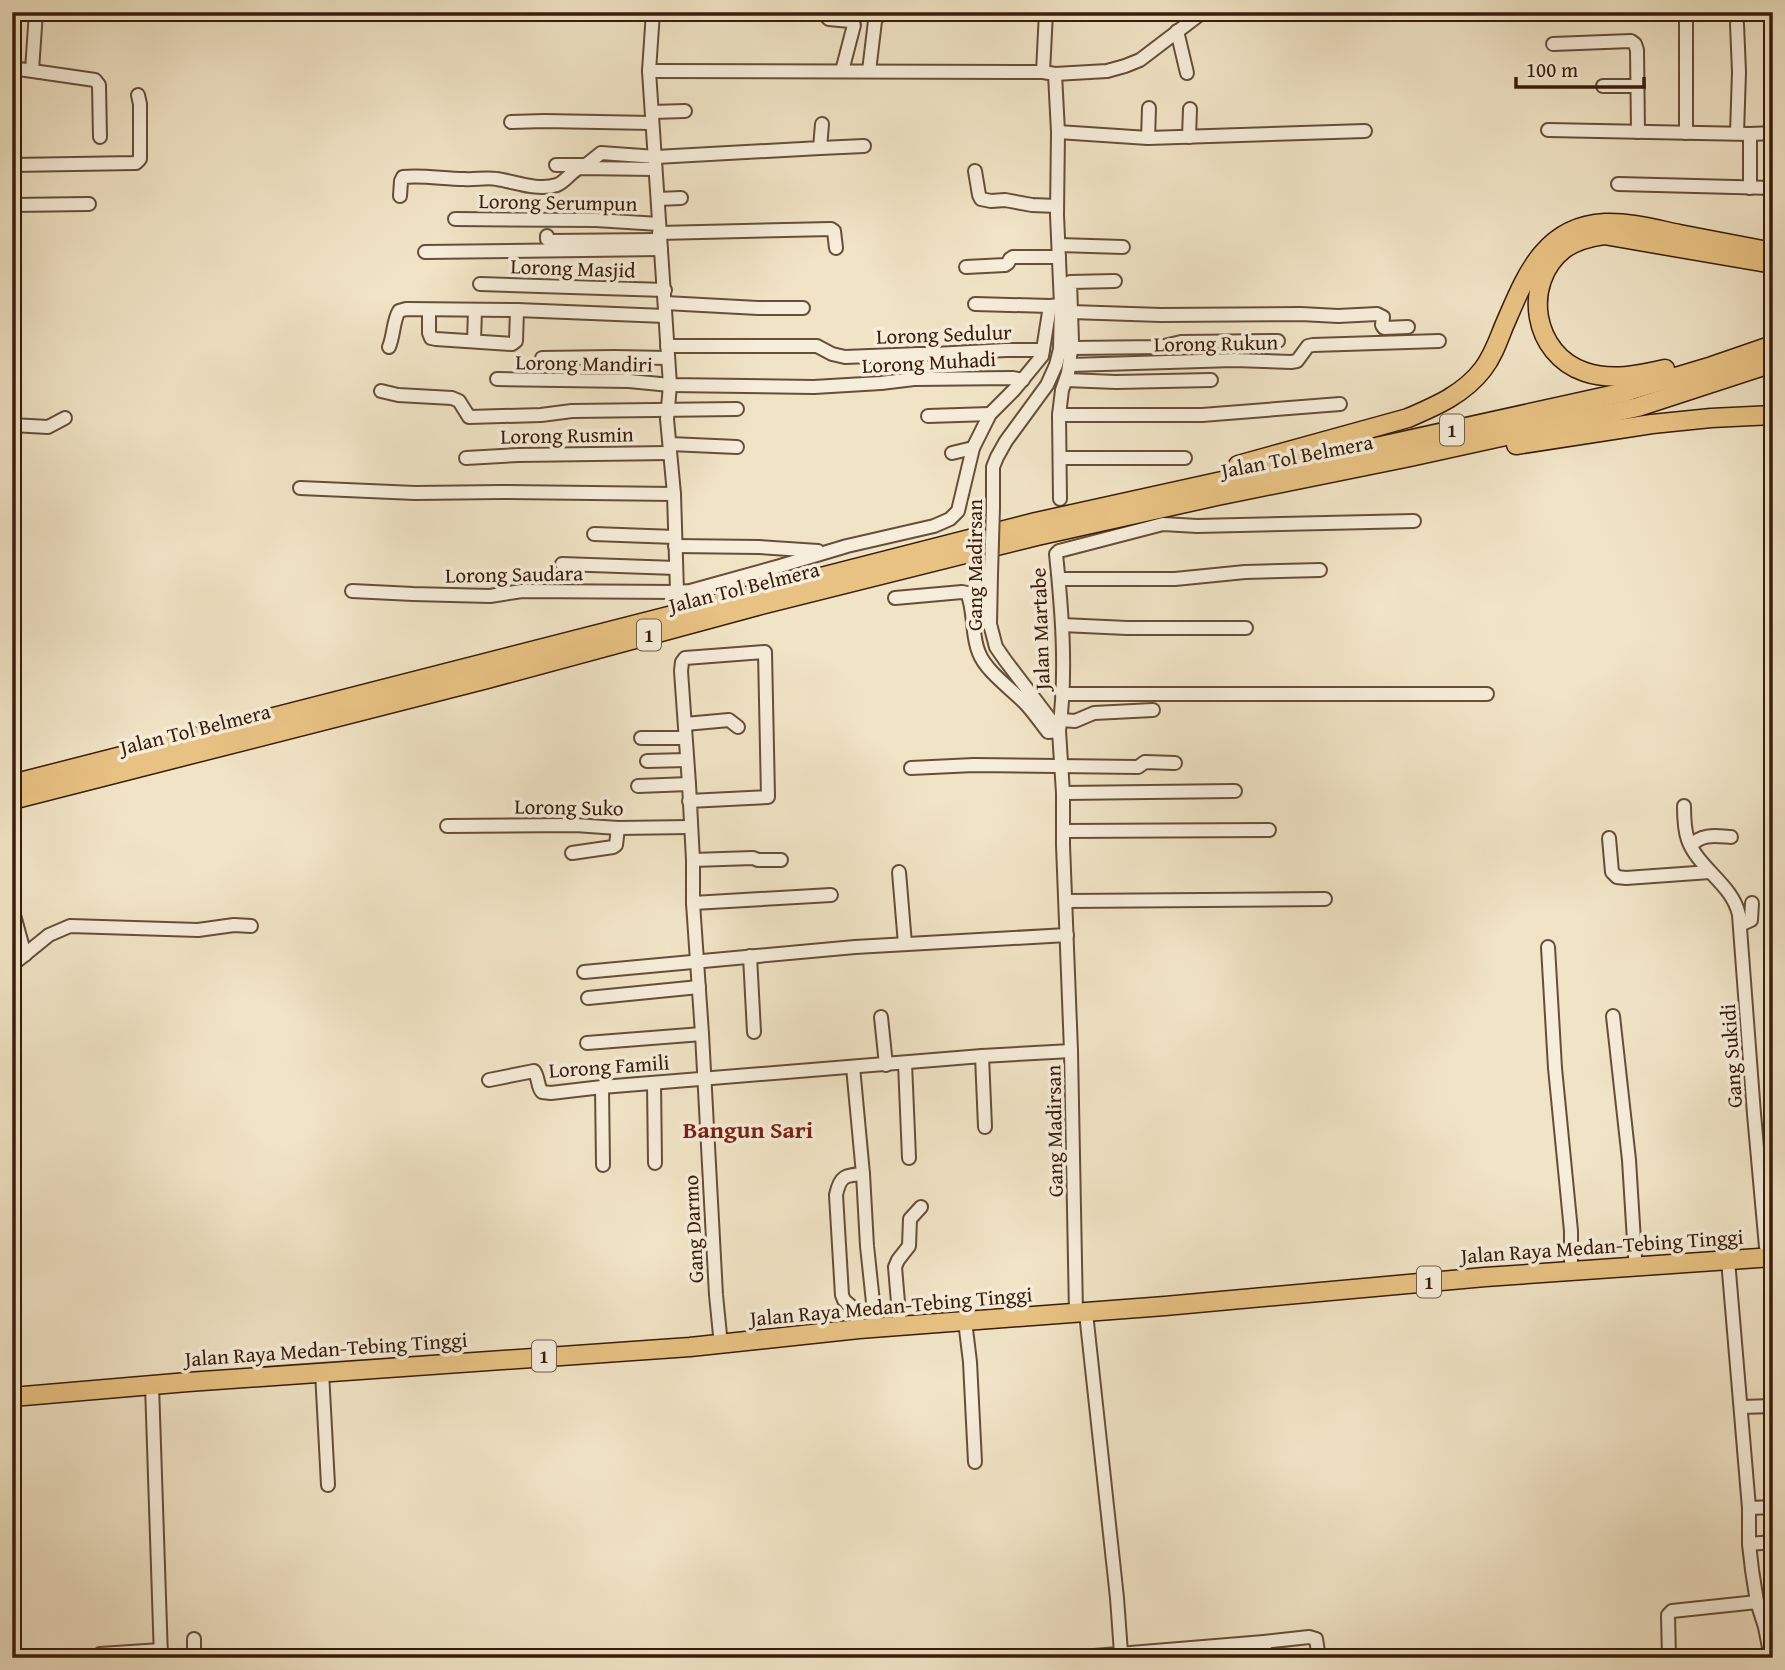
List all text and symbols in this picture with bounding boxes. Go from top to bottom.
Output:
scale bar [1516,46,1643,90]
text: 100 m [1526,54,1578,85]
street label: Lorong Serumpun [478,185,638,219]
street label: Lorong Masjid [510,250,637,286]
street label: Lorong Sedulur [876,316,1013,352]
street label: Lorong Rukun [1154,326,1279,360]
street label: Lorong Muhadi [861,343,997,381]
street label: Lorong Mandiri [515,346,653,380]
road number: 1 [1440,414,1464,446]
street label: Lorong Rusmin [500,418,634,452]
street label: Jalan Tol Belmera [1216,426,1376,486]
street label: Gang Madirsan [959,499,990,631]
street label: Jalan Tol Belmera [663,553,823,621]
street label: Lorong Saudara [445,557,583,591]
street label: Jalan Martabe [1022,567,1058,694]
road number: 1 [637,620,661,650]
street label: Jalan Tol Belmera [114,695,274,763]
street label: Lorong Suko [514,791,624,823]
street label: Gang Sukidi [1712,1003,1750,1109]
street label: Lorong Famili [548,1046,671,1086]
street label: Gang Madirsan [1037,1064,1071,1197]
district label: Bangun Sari [683,1112,813,1147]
street label: Gang Darmo [675,1174,711,1284]
street label: Jalan Raya Medan-Tebing Tinggi [1457,1221,1745,1272]
road number: 1 [1417,1266,1441,1298]
street label: Jalan Raya Medan-Tebing Tinggi [746,1278,1034,1334]
street label: Jalan Raya Medan-Tebing Tinggi [181,1324,469,1375]
road number: 1 [532,1340,556,1372]

